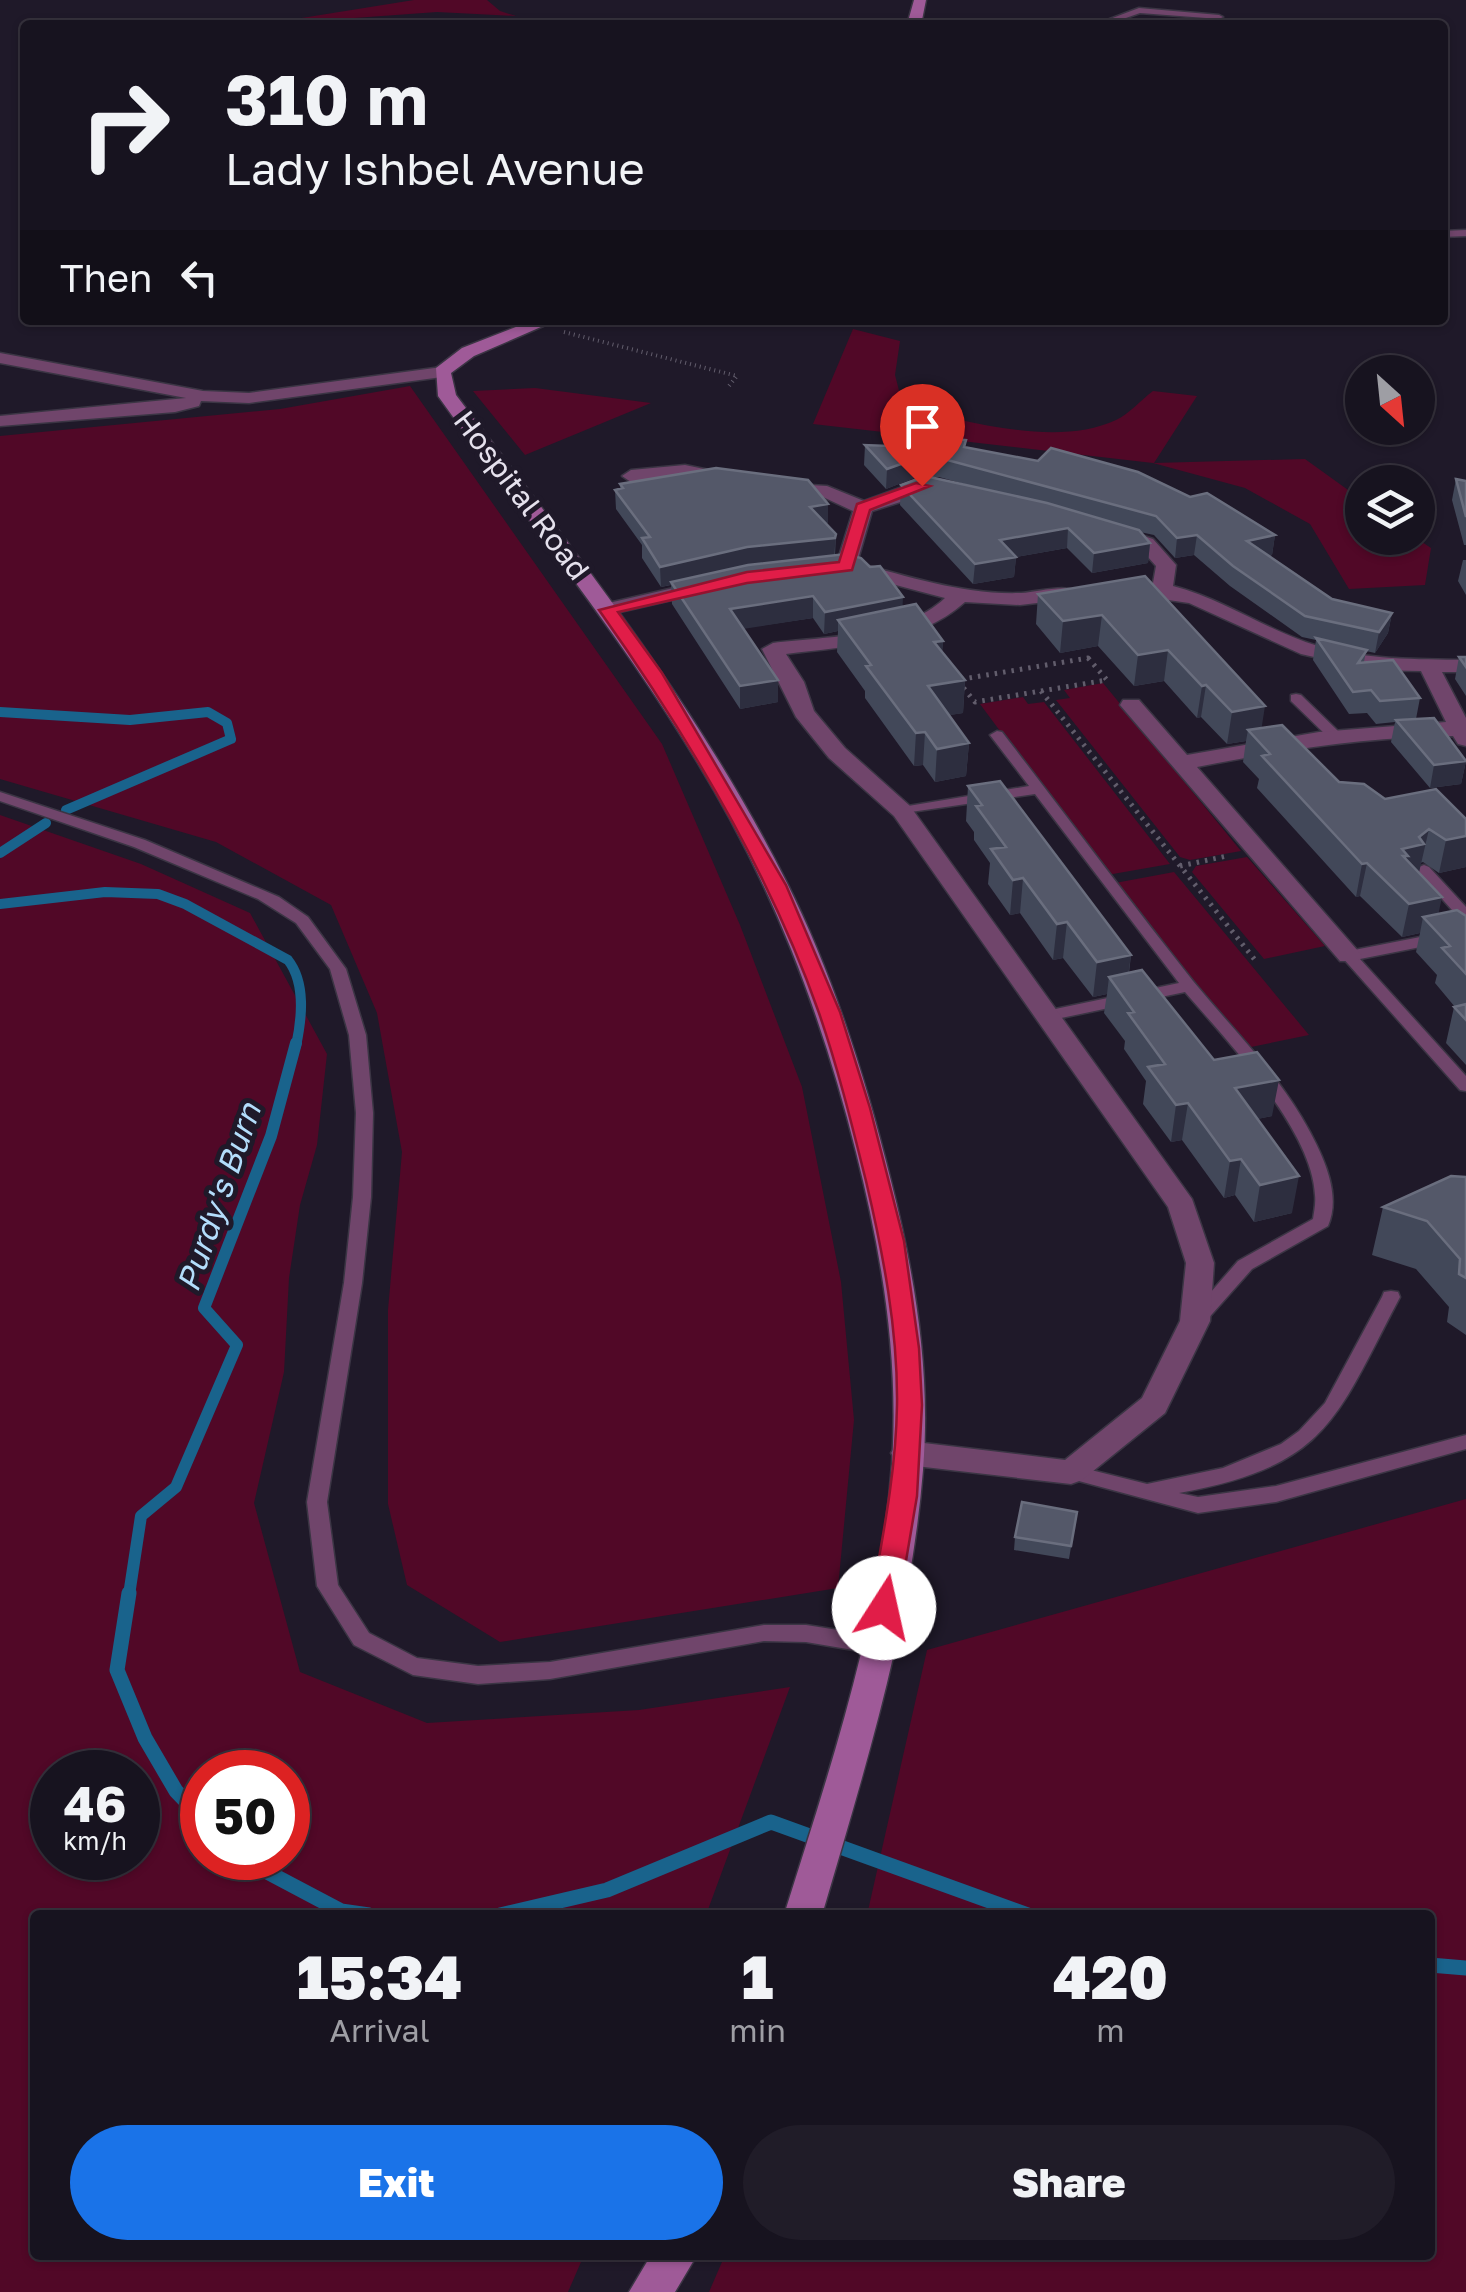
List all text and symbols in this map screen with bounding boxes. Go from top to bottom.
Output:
text: 310 m [225,56,428,140]
icon: right [60,60,190,190]
text: Lady Ishbel Avenue [225,141,645,195]
icon: left [172,250,227,305]
text: Then [60,255,152,300]
north arrow [1345,355,1435,445]
map controls [1345,355,1435,555]
pin [880,384,965,487]
icon: arrive [895,399,950,454]
street label: Hospital Road [447,403,597,587]
button: layers [1345,465,1435,555]
water label: Purdy's Burn [168,1097,268,1296]
position arrow [832,1556,936,1660]
speed limit sign: 50 [180,1750,310,1880]
text: 46 [63,1773,126,1833]
text: km/h [63,1825,127,1856]
text: 15:34 [297,1940,462,2012]
text: 1 [742,1940,773,2012]
text: 420 [1053,1940,1168,2012]
text: Arrival [330,2011,430,2049]
text: min [729,2011,786,2049]
text: m [1096,2011,1125,2049]
button: Exit [70,2125,723,2240]
button: Share [743,2125,1395,2240]

